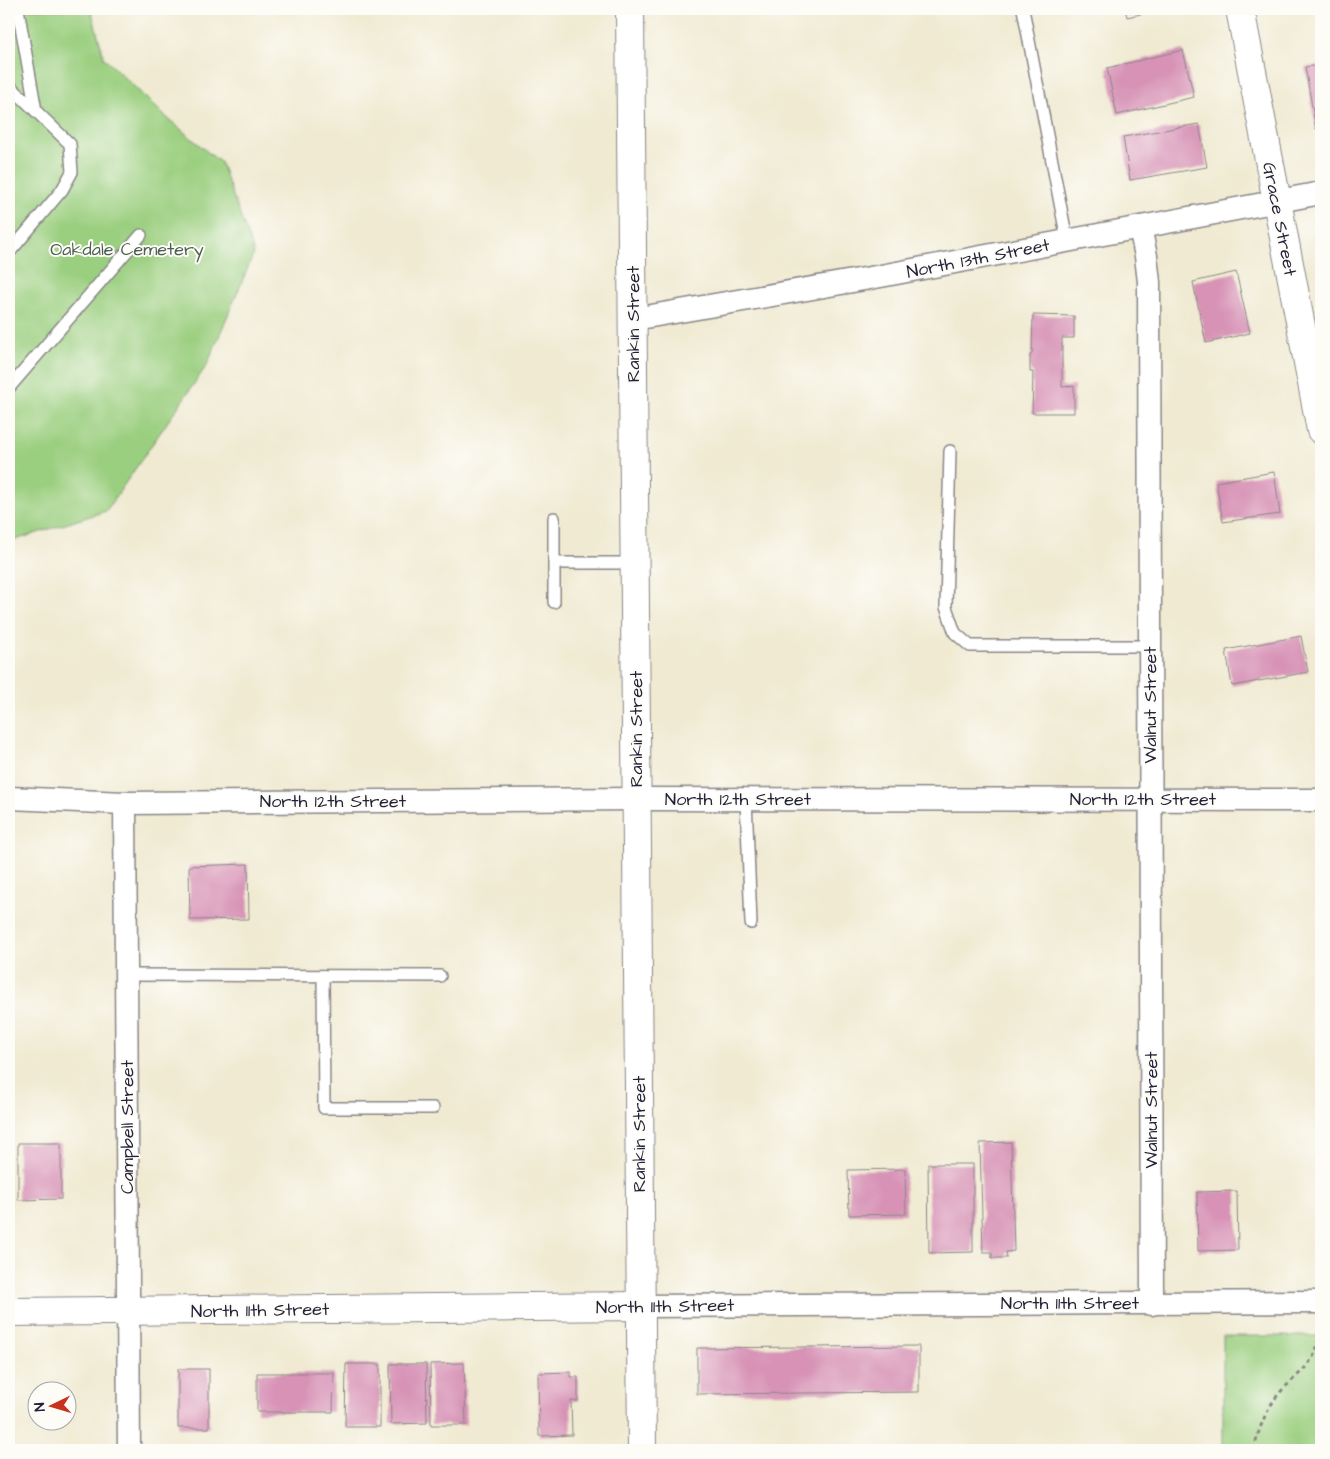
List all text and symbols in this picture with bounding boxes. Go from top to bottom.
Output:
street label: Grace Street [1256,160,1303,279]
street label: North 13th Street [904,232,1052,285]
park label: Oakdale Cemetery [50,237,204,263]
street label: Rankin Street [621,265,646,382]
street label: Walnut Street [1138,646,1163,764]
street label: Rankin Street [624,670,649,787]
street label: North 12th Street [665,787,812,812]
street label: North 12th Street [1070,787,1217,812]
street label: North 12th Street [260,789,407,814]
street label: Walnut Street [1139,1051,1164,1169]
street label: Campbell Street [115,1059,140,1194]
street label: Rankin Street [627,1075,652,1192]
street label: North 11th Street [1001,1291,1140,1316]
street label: North 11th Street [596,1293,735,1320]
street label: North 11th Street [191,1297,330,1324]
north arrow [28,1382,78,1432]
text: N [30,1402,50,1412]

